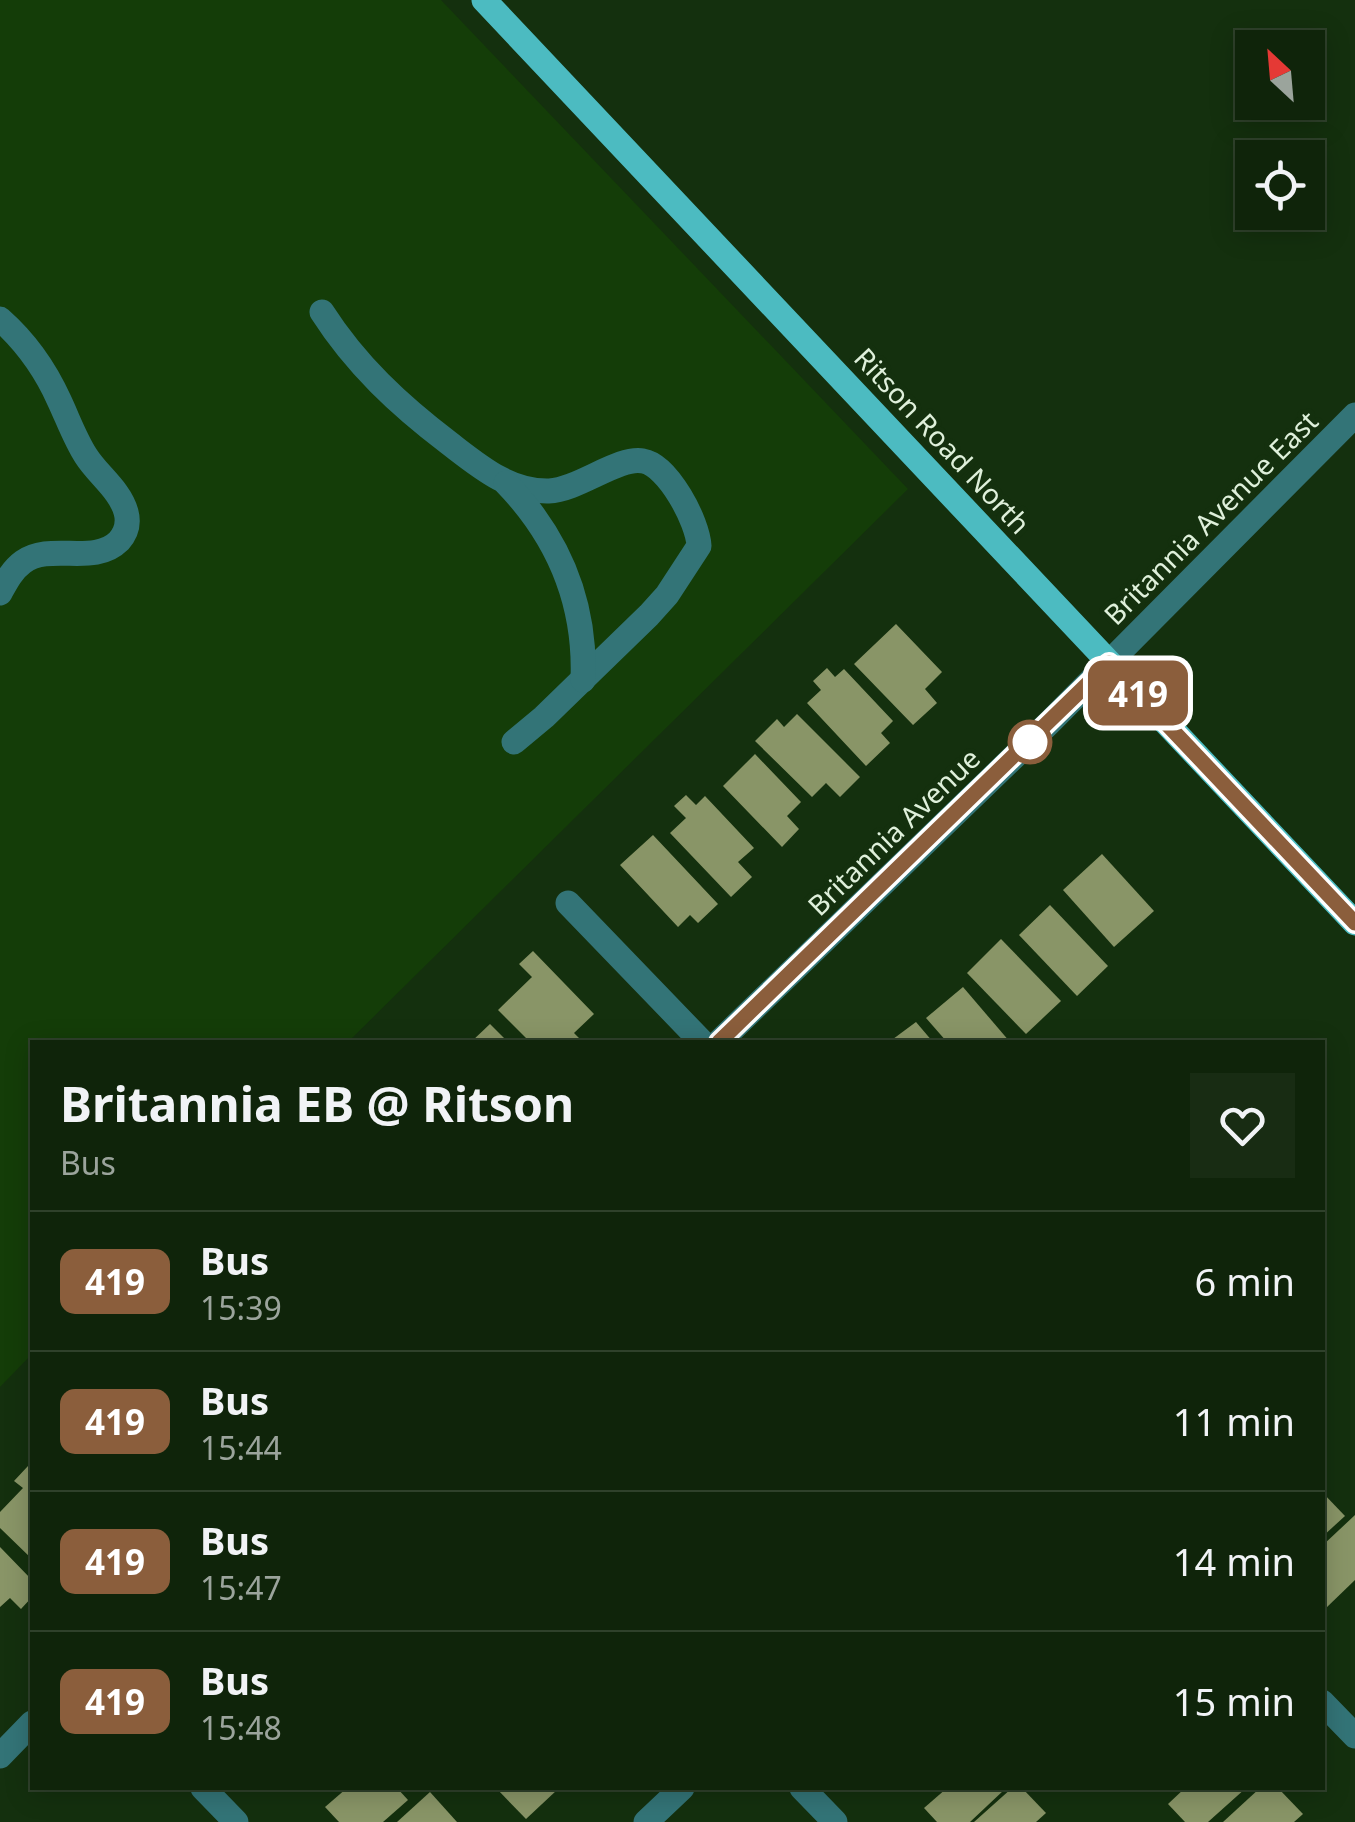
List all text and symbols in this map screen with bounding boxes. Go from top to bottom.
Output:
north arrow [1235,30,1325,120]
map controls [1235,30,1325,230]
button: locate [1235,140,1325,230]
street label: Ritson Road North [847,339,1039,542]
street label: Britannia Avenue East [1095,402,1326,633]
line badge: 419 [1080,660,1196,726]
text: 419 [1108,670,1168,717]
unlabelled marker [1009,721,1051,763]
street label: Britannia Avenue [799,739,988,923]
text: Britannia EB @ Ritson [60,1071,574,1136]
button: heart [1190,1073,1295,1178]
text: Bus [60,1141,116,1184]
text: Bus [200,1234,269,1286]
text: 6 min [1195,1255,1295,1307]
text: 419 [85,1258,145,1305]
text: 15:39 [200,1286,282,1329]
text: Bus [200,1374,269,1426]
text: 11 min [1173,1395,1295,1447]
text: 419 [85,1398,145,1445]
text: 15:44 [200,1426,282,1469]
text: Bus [200,1514,269,1566]
text: 14 min [1173,1535,1295,1587]
text: 419 [85,1538,145,1585]
text: 15:47 [200,1566,282,1609]
text: Bus [200,1654,269,1706]
text: 15 min [1173,1675,1295,1727]
text: 419 [85,1678,145,1725]
text: 15:48 [200,1706,282,1749]

